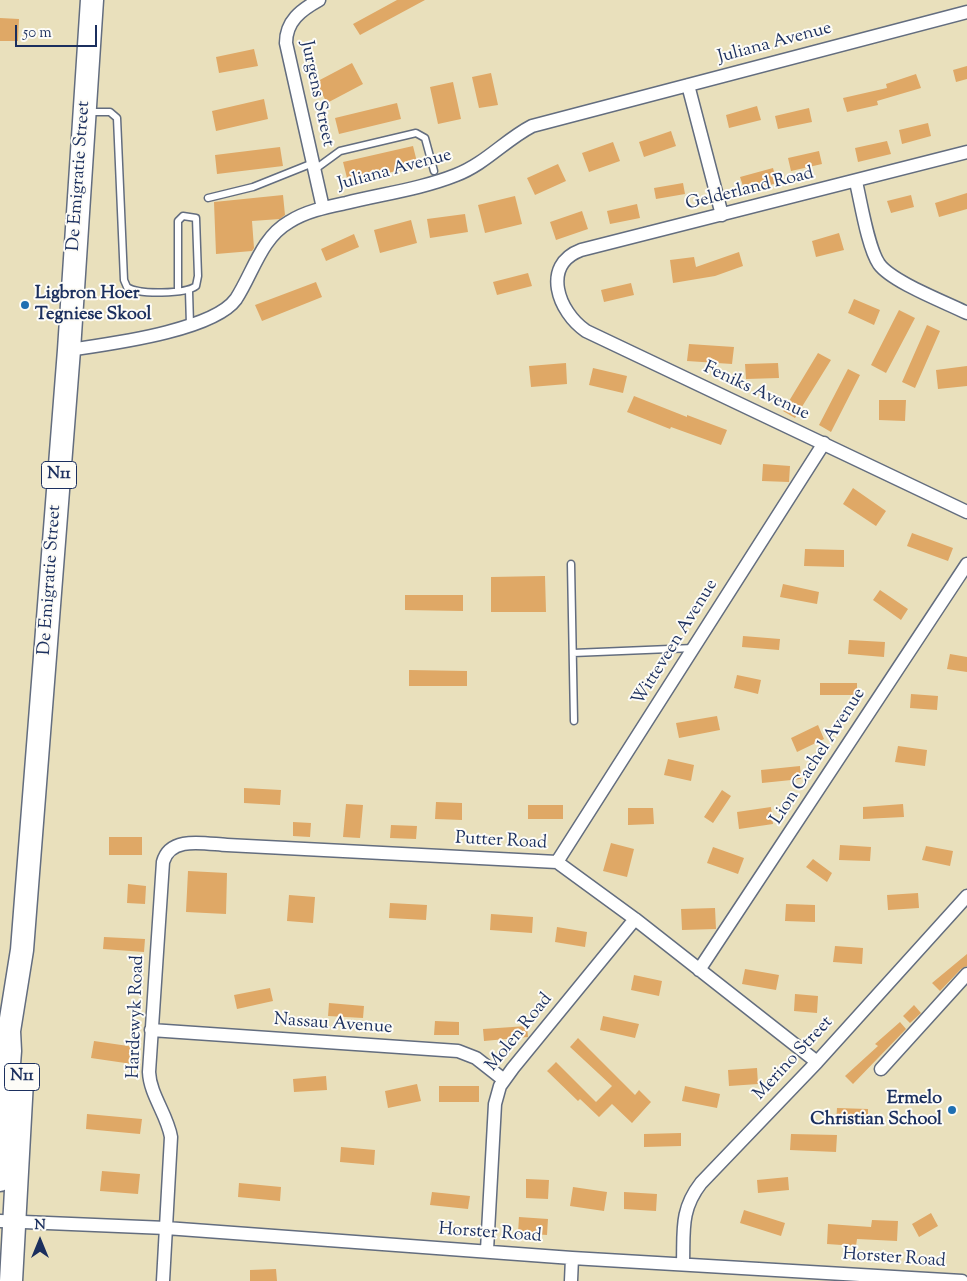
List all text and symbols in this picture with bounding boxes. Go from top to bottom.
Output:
scale bar [18,15,100,47]
street label: Juliana Avenue [716,18,834,70]
text: 50 m [23,23,52,44]
street label: Jurgens Street [294,39,338,149]
street label: De Emigratie Street [64,100,96,252]
street label: Juliana Avenue [336,145,454,197]
street label: Gelderland Road [684,164,816,216]
place label: Ligbron Hoer Tegniese Skool [35,284,152,326]
marker: Ligbron Hoer Tegniese Skool [19,299,31,311]
street label: Feniks Avenue [699,358,813,426]
road number: N11 [42,462,76,488]
street label: De Emigratie Street [35,504,67,656]
street label: Witteveen Avenue [629,576,723,710]
street label: Lion Cachel Avenue [767,685,871,829]
street label: Putter Road [454,829,548,855]
street label: Hardewyk Road [124,955,150,1079]
street label: Molen Road [482,990,558,1076]
street label: Nassau Avenue [273,1010,393,1040]
street label: Merino Street [750,1012,838,1106]
road number: N11 [5,1064,40,1090]
place label: Ermelo Christian School [810,1089,942,1132]
marker: Ermelo Christian School [946,1104,958,1116]
north arrow [15,1216,65,1266]
text: N [34,1216,46,1236]
street label: Horster Road [438,1220,542,1248]
street label: Horster Road [842,1245,946,1273]

